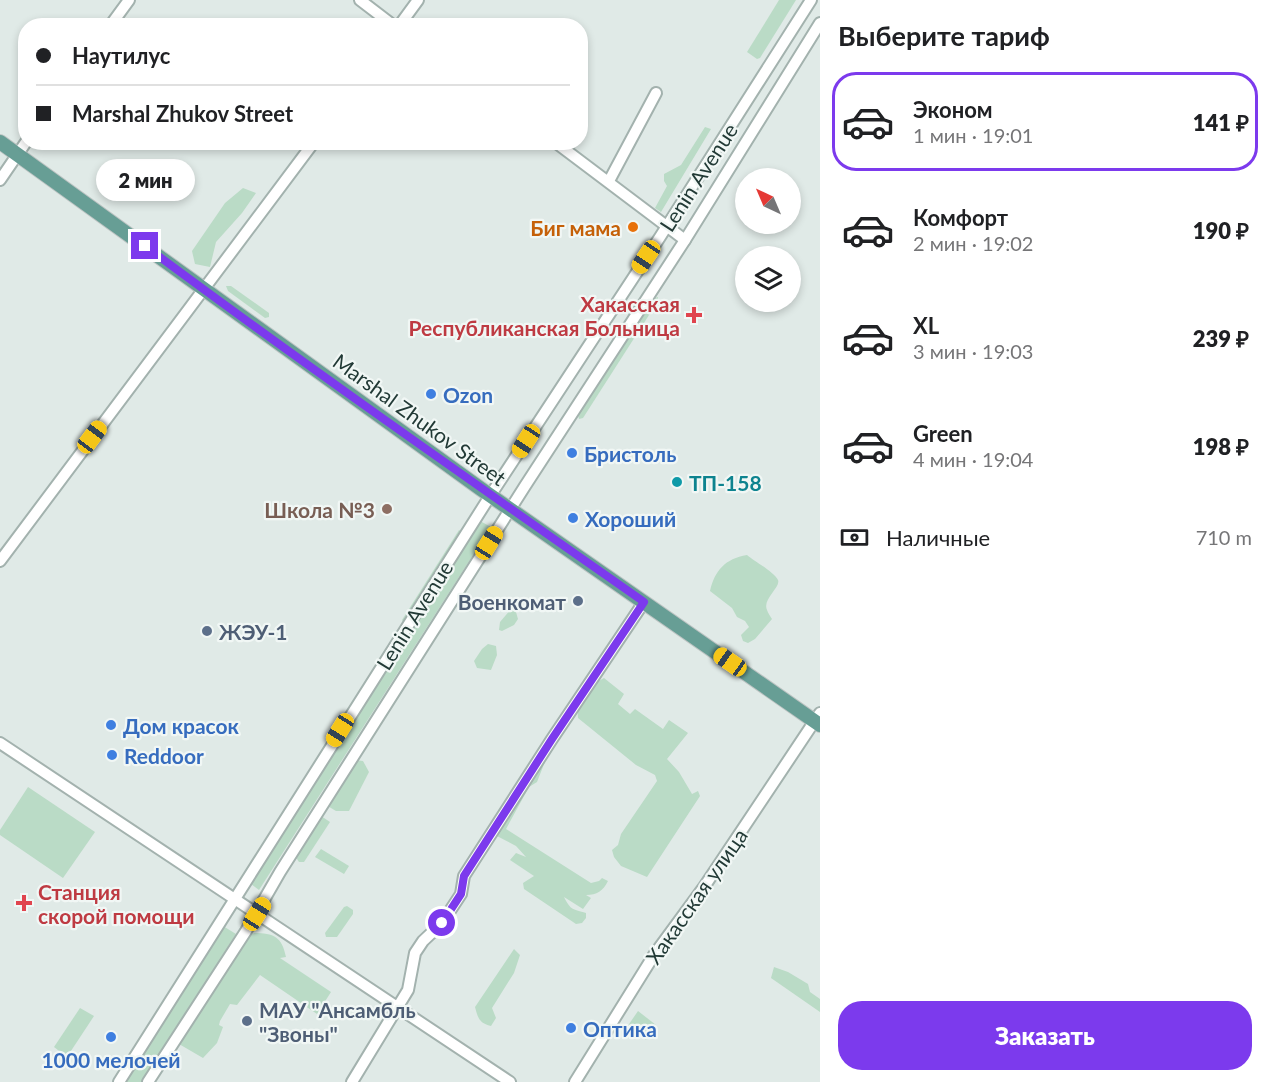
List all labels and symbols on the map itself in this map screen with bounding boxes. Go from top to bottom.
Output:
street label: Lenin Avenue [654,118,742,236]
callout: 2 мин [96,159,195,201]
north arrow [735,168,801,234]
place label: Биг мама [530,215,621,240]
marker: Биг мама [626,220,640,234]
route end [131,232,158,259]
car [628,237,664,277]
place label: Хакасская Республиканская Больница [409,291,680,340]
marker: Хакасская Республиканская Больница [685,306,703,324]
street label: Marshal Zhukov Street [329,348,512,490]
place label: Ozon [443,382,493,407]
marker: Ozon [424,387,438,401]
car [74,417,110,457]
car [509,421,543,461]
place label: Бристоль [584,441,676,466]
marker: Бристоль [565,446,579,460]
place label: ТП-158 [689,470,762,495]
marker: ТП-158 [670,475,684,489]
place label: Школа №3 [264,497,375,522]
marker: Школа №3 [380,502,394,516]
place label: Хороший [585,506,676,531]
marker: Хороший [566,511,580,525]
car [472,523,506,563]
street label: Lenin Avenue [371,556,457,674]
place label: Военкомат [458,589,566,614]
marker: Военкомат [571,594,585,608]
place label: ЖЭУ-1 [219,619,288,644]
marker: ЖЭУ-1 [200,624,214,638]
car [710,644,750,680]
car [323,710,357,750]
place label: Дом красок [123,713,240,738]
marker: Дом красок [104,718,118,732]
place label: Reddoor [124,743,204,768]
marker: Reddoor [105,748,119,762]
street label: Хакасская улица [640,824,752,968]
place label: Станция скорой помощи [38,879,194,928]
marker: Станция скорой помощи [15,894,33,912]
car [240,894,274,934]
route start [428,909,455,936]
place label: МАУ "Ансамбль "Звоны" [259,997,416,1046]
marker: МАУ "Ансамбль "Звоны" [240,1014,254,1028]
place label: Оптика [583,1016,657,1041]
marker: Оптика [564,1021,578,1035]
marker: 1000 мелочей [104,1030,118,1044]
place label: 1000 мелочей [41,1047,181,1072]

